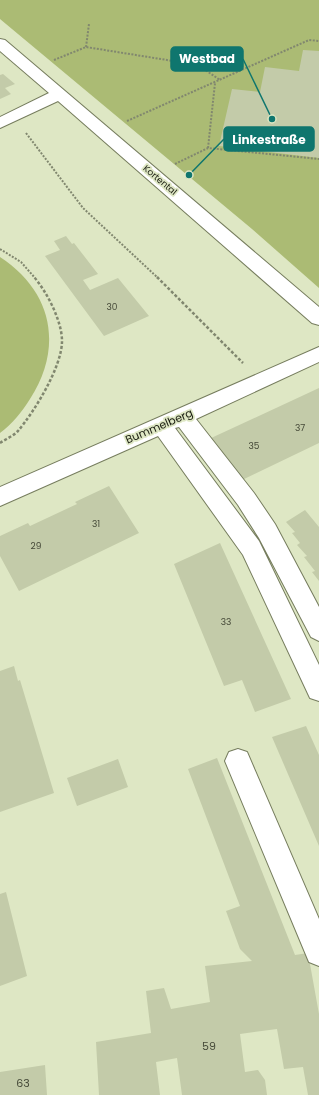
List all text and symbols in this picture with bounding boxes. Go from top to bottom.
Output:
callout: Westbad [171,47,243,71]
text: Westbad [179,50,235,67]
callout: Linkestraße [224,127,314,151]
text: Linkestraße [232,131,306,148]
street label: Kortental [141,162,179,198]
house number: 30 [107,301,118,313]
street label: Bummelberg [123,405,195,447]
house number: 37 [295,422,305,434]
house number: 35 [249,440,260,452]
house number: 31 [92,518,100,530]
house number: 29 [31,540,42,552]
house number: 33 [221,616,231,628]
house number: 59 [202,1038,216,1054]
house number: 63 [16,1075,30,1091]

